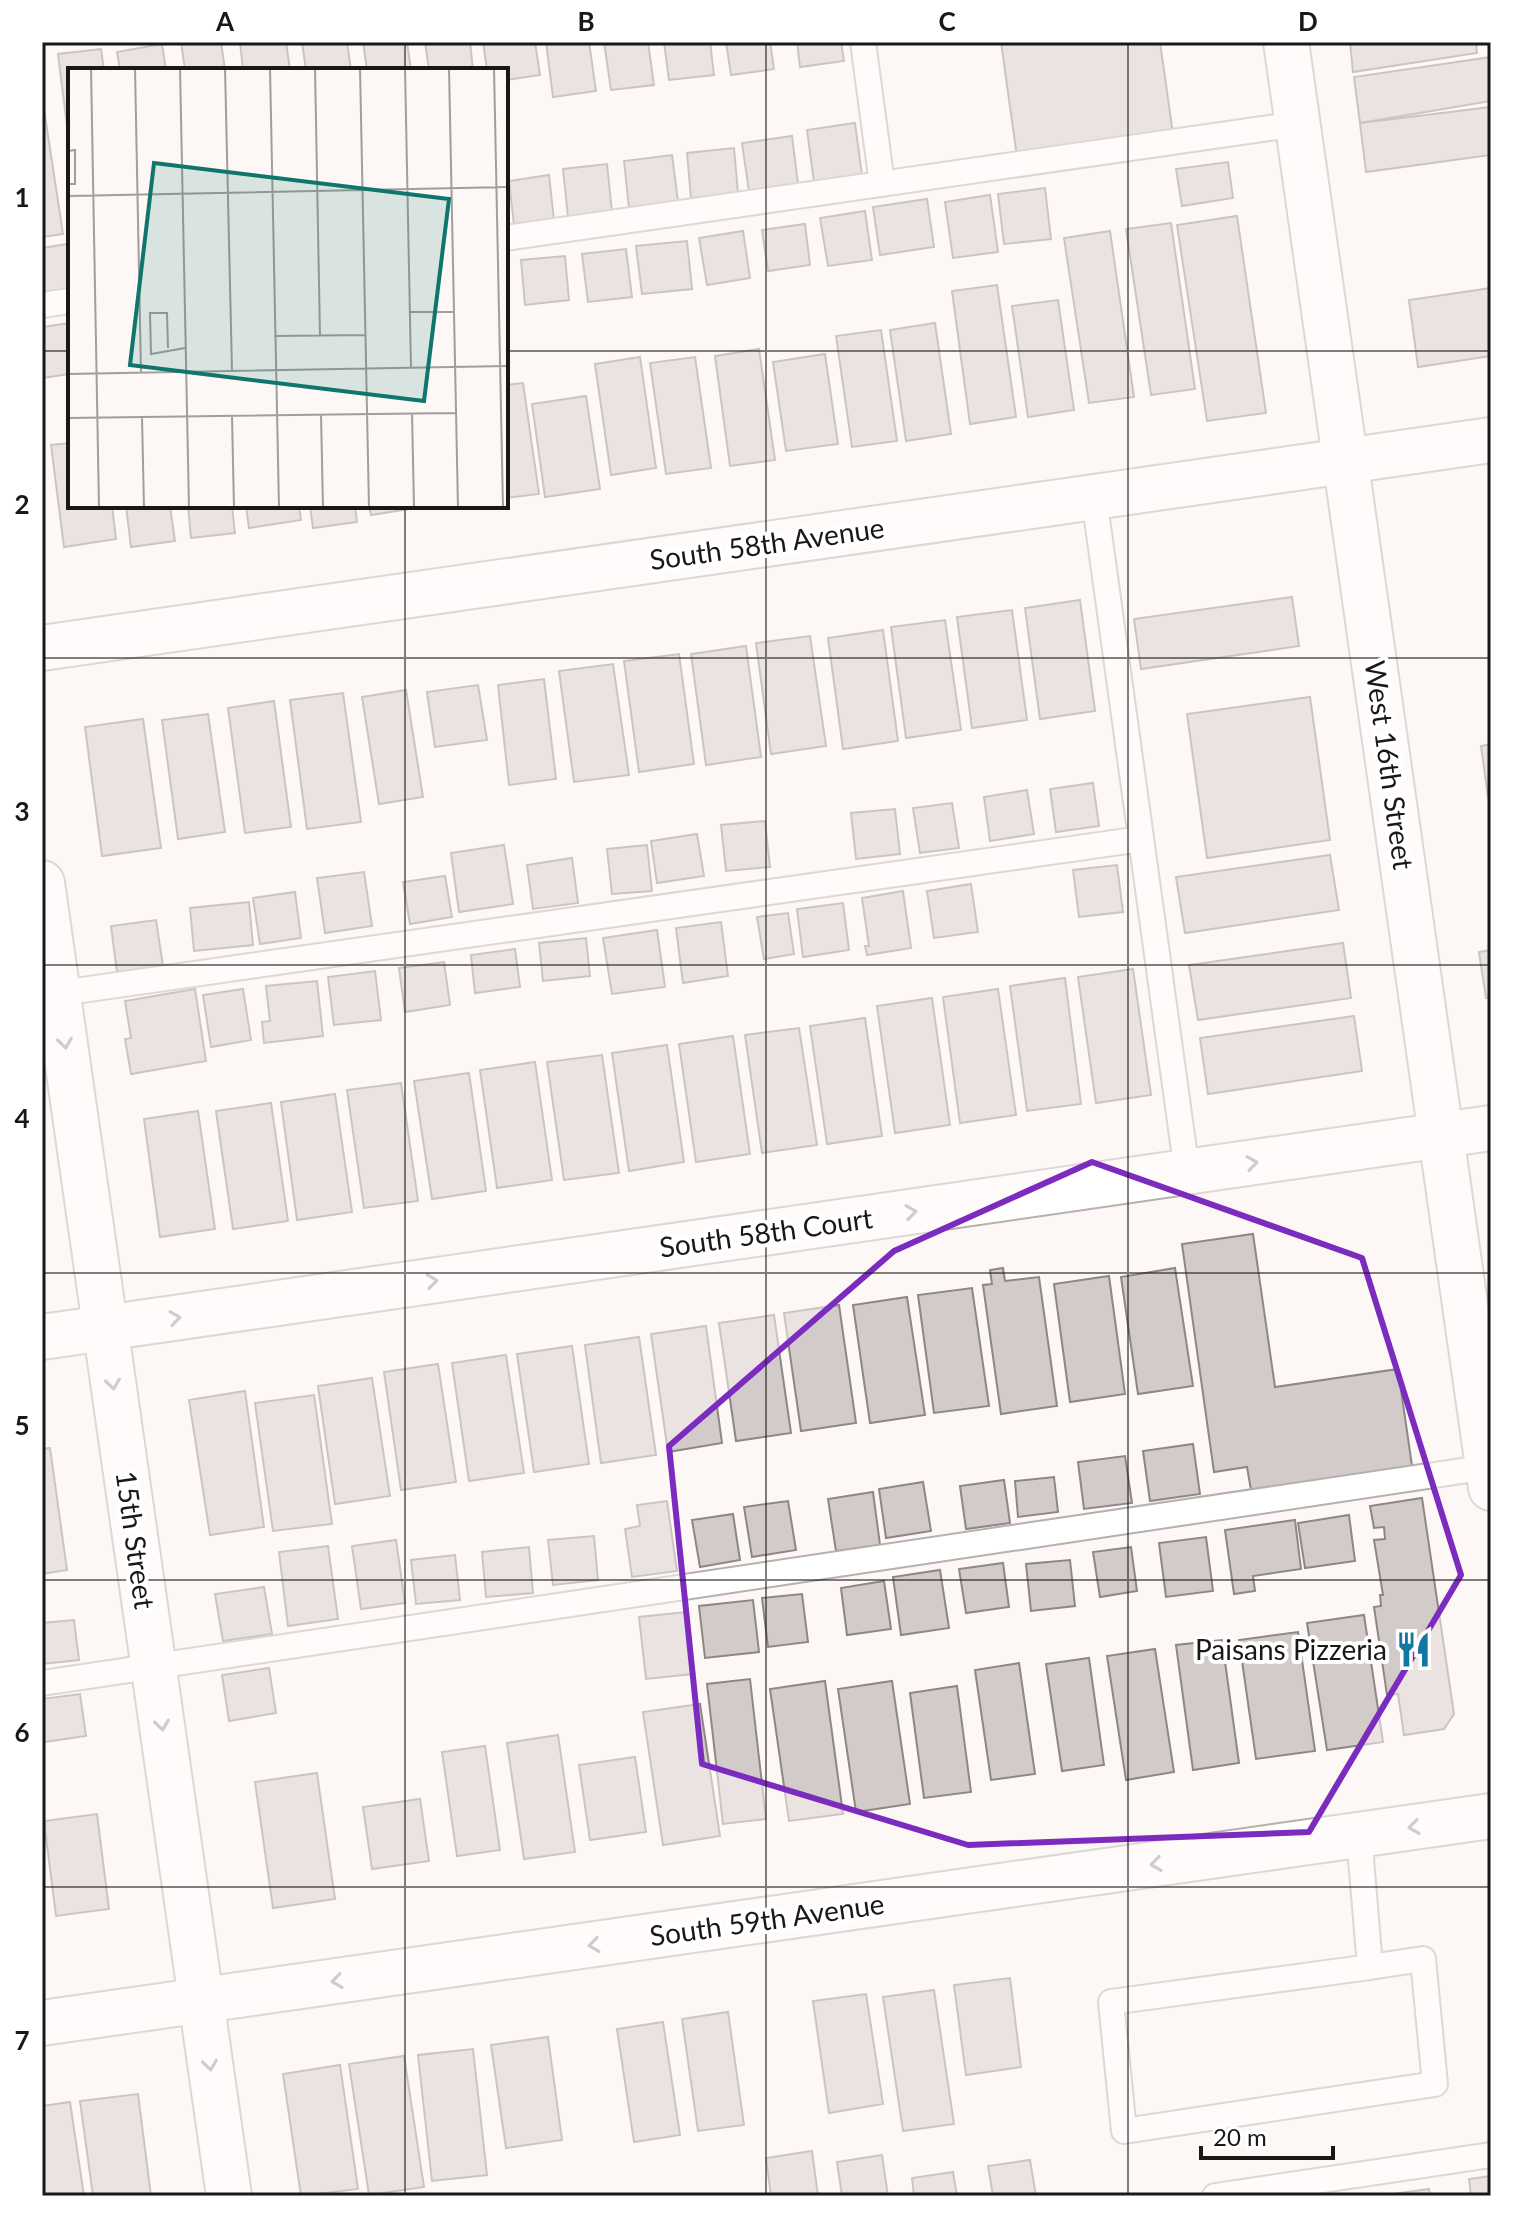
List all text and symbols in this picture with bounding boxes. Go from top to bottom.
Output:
text: A [215,5,235,37]
text: B [577,5,595,37]
text: C [938,5,956,37]
text: D [1298,5,1318,37]
inset map [68,68,508,508]
text: 1 [14,181,30,213]
text: 2 [14,488,30,520]
street label: South 58th Avenue [647,510,886,576]
street label: West 16th Street [1359,658,1421,871]
text: 3 [14,795,30,827]
one-way arrow [56,1037,73,1050]
text: 4 [14,1102,30,1134]
one-way arrow [1245,1155,1258,1172]
street label: South 58th Court [657,1200,875,1264]
one-way arrow [904,1204,918,1221]
one-way arrow [425,1273,439,1290]
one-way arrow [168,1310,181,1327]
one-way arrow [104,1377,121,1391]
text: 5 [14,1409,30,1441]
street label: 15th Street [109,1469,163,1611]
restaurant icon: Paisans Pizzeria [1394,1631,1432,1669]
place label: Paisans Pizzeria [1195,1632,1387,1666]
text: 6 [14,1716,30,1748]
one-way arrow [153,1718,170,1731]
one-way arrow [1407,1818,1421,1835]
one-way arrow [1150,1855,1163,1872]
street label: South 59th Avenue [647,1886,886,1952]
one-way arrow [587,1936,601,1953]
one-way arrow [330,1972,344,1989]
text: 7 [14,2024,30,2056]
one-way arrow [201,2058,218,2072]
scale bar [1201,2110,1333,2160]
text: 20 m [1213,2122,1267,2151]

